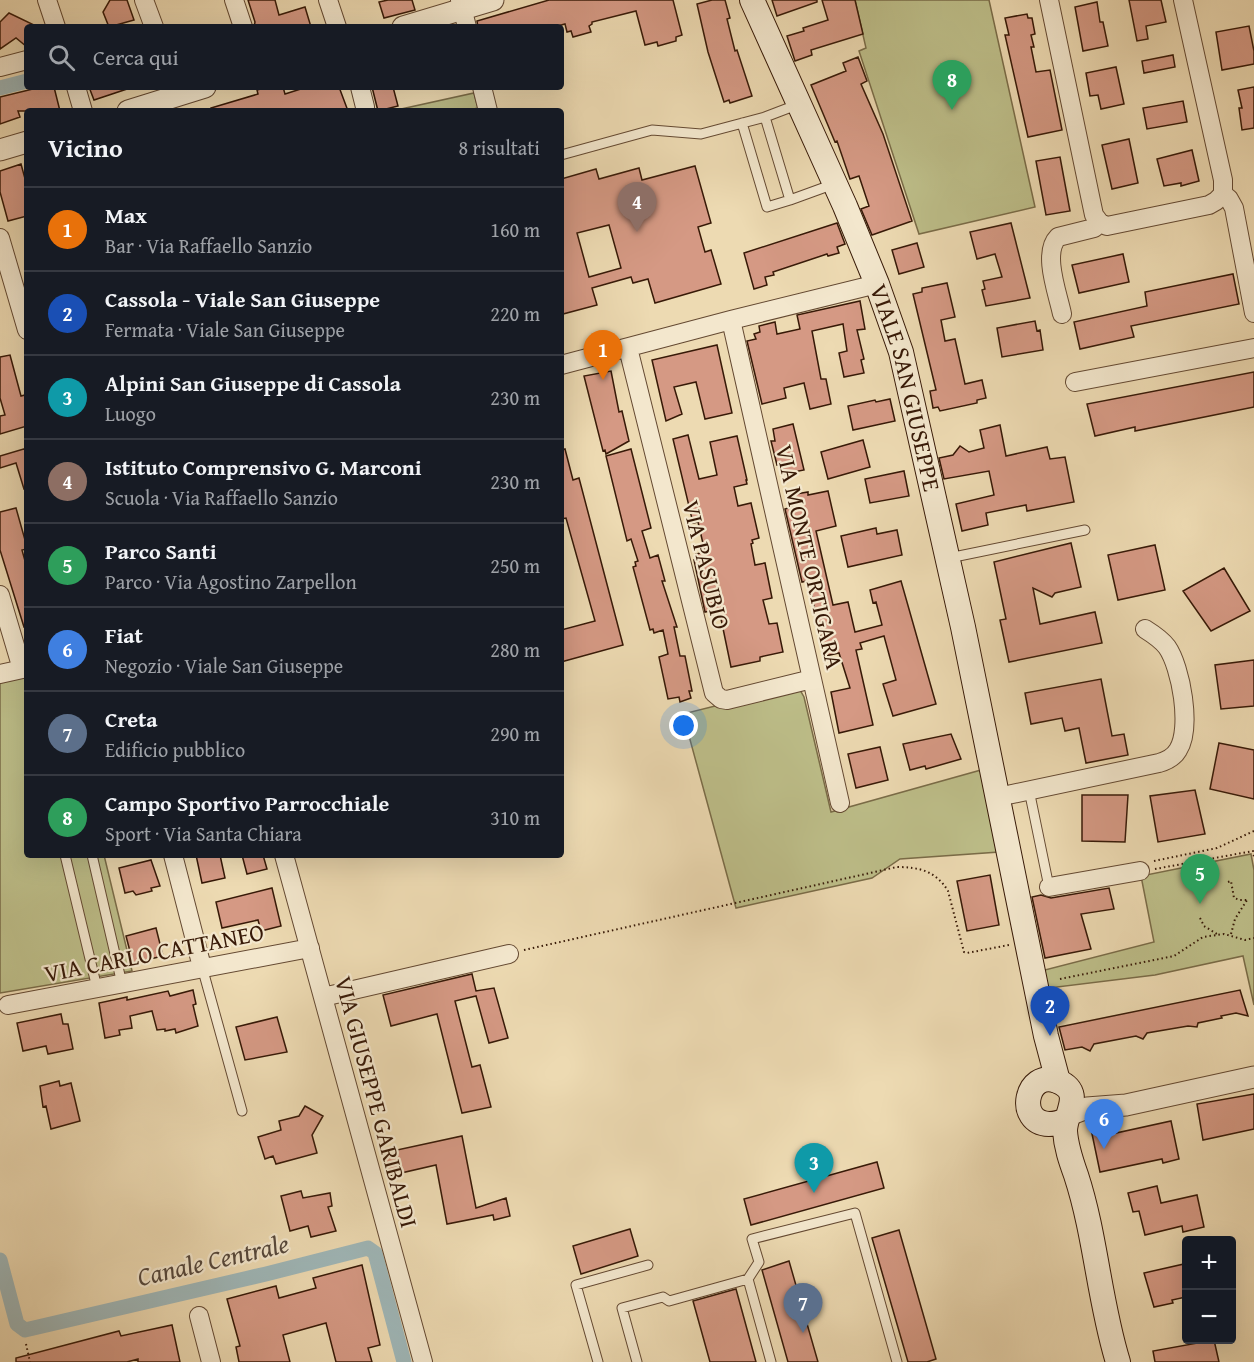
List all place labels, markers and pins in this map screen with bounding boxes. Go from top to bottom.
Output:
pin: 8 [932,60,972,110]
pin: 4 [618,182,656,232]
pin: 1 [584,330,622,380]
pin: 5 [1180,854,1220,904]
pin: 2 [1030,986,1070,1036]
pin: 6 [1084,1100,1124,1149]
pin: 3 [794,1144,834,1193]
pin: 7 [784,1284,822,1333]

